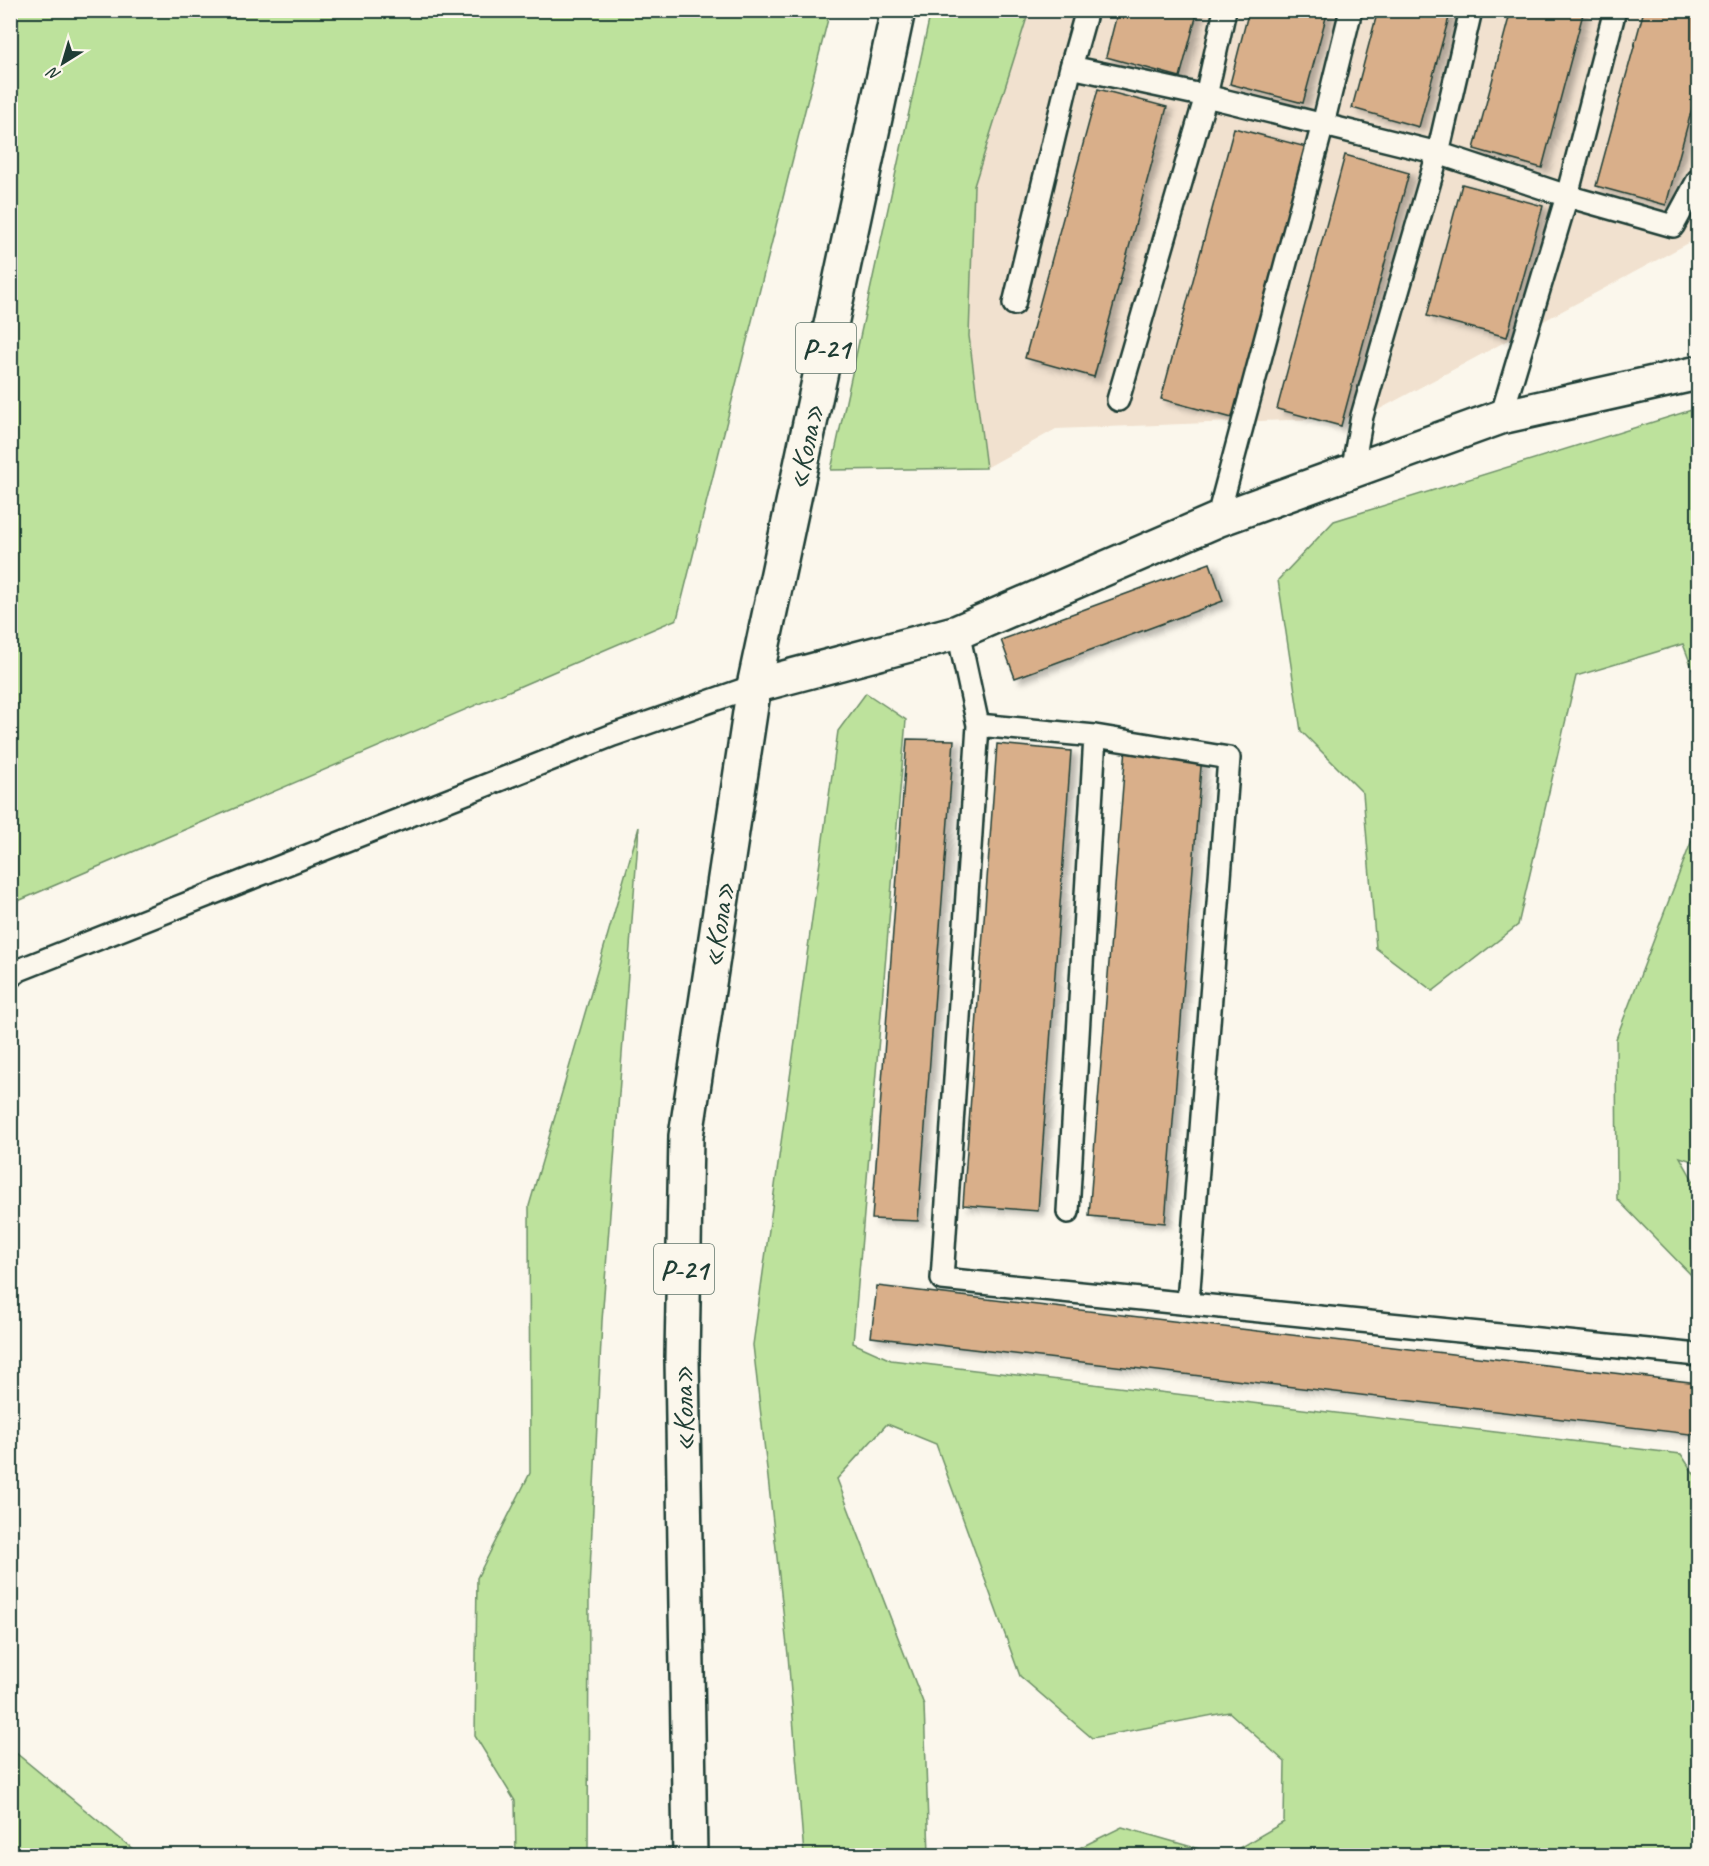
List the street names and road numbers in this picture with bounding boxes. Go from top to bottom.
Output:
road number: Р-21 [796,323,856,373]
street label: «Кола» [777,401,833,493]
street label: «Кола» [692,879,744,971]
road number: Р-21 [654,1244,714,1294]
street label: «Кола» [663,1365,703,1453]

